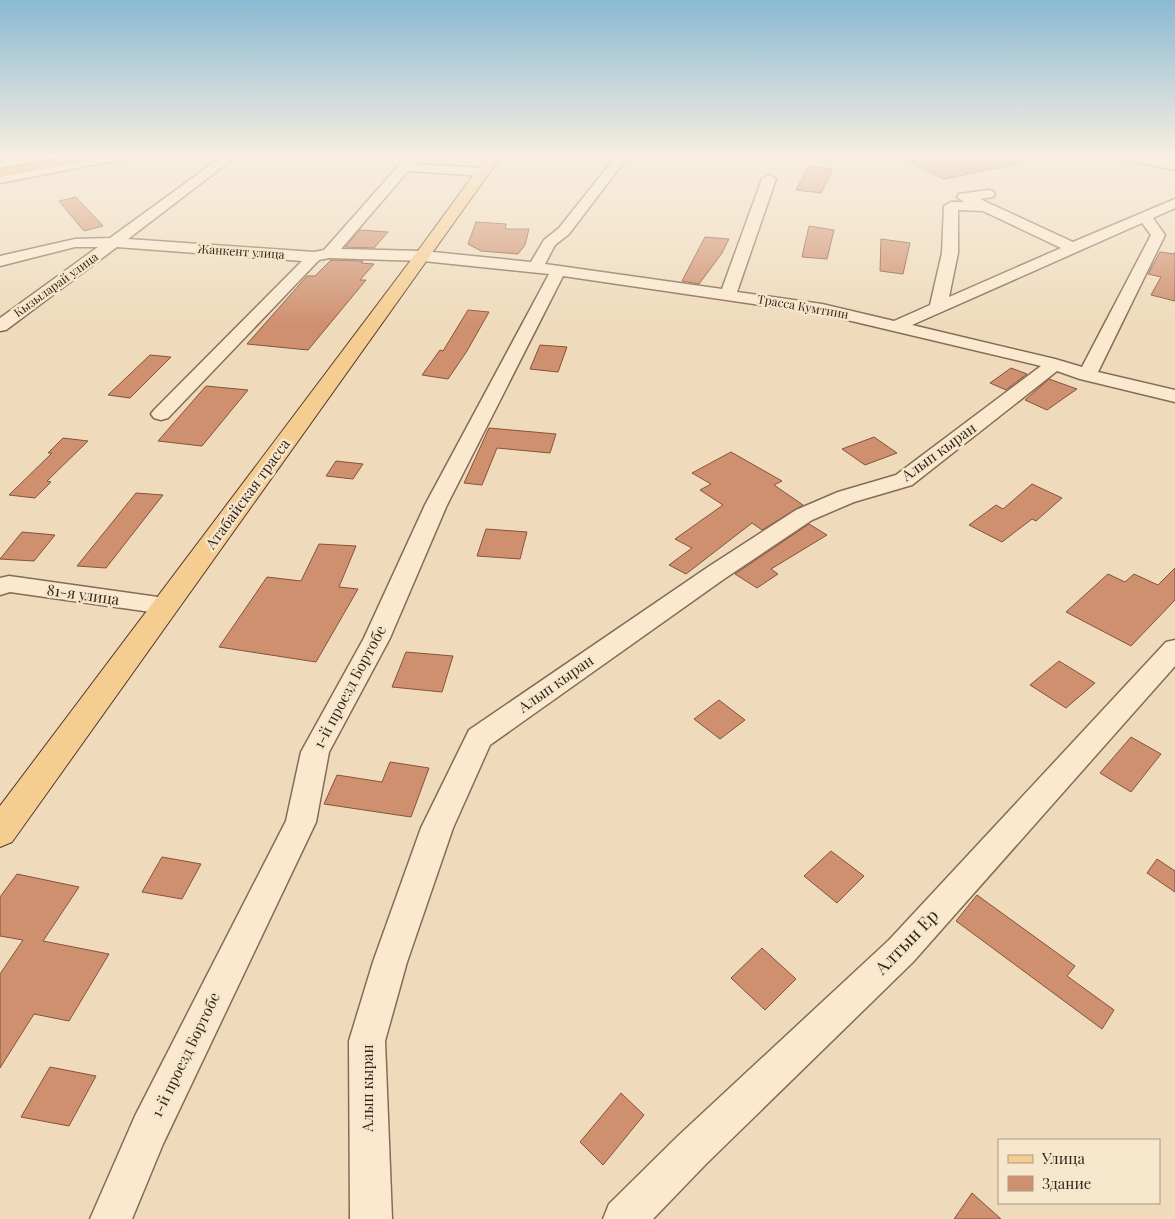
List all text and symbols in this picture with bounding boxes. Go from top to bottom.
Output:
street label: Жанкент улица [197,240,285,262]
street label: Кызыларай улица [10,248,101,320]
street label: Трасса Кумтиин [756,290,850,322]
street label: Алып кыран [896,417,980,486]
street label: Атабайская трасса [200,434,294,553]
street label: 81-я улица [46,579,121,609]
street label: 1-й проезд Бортобе [308,622,390,752]
street label: Алып кыран [513,650,597,717]
street label: Алтын Ер [868,903,943,980]
street label: 1-й проезд Бортобе [146,989,224,1120]
street label: Алып кыран [357,1044,377,1133]
legend [998,1139,1160,1204]
text: Улица [1041,1148,1085,1168]
text: Здание [1042,1173,1091,1193]

